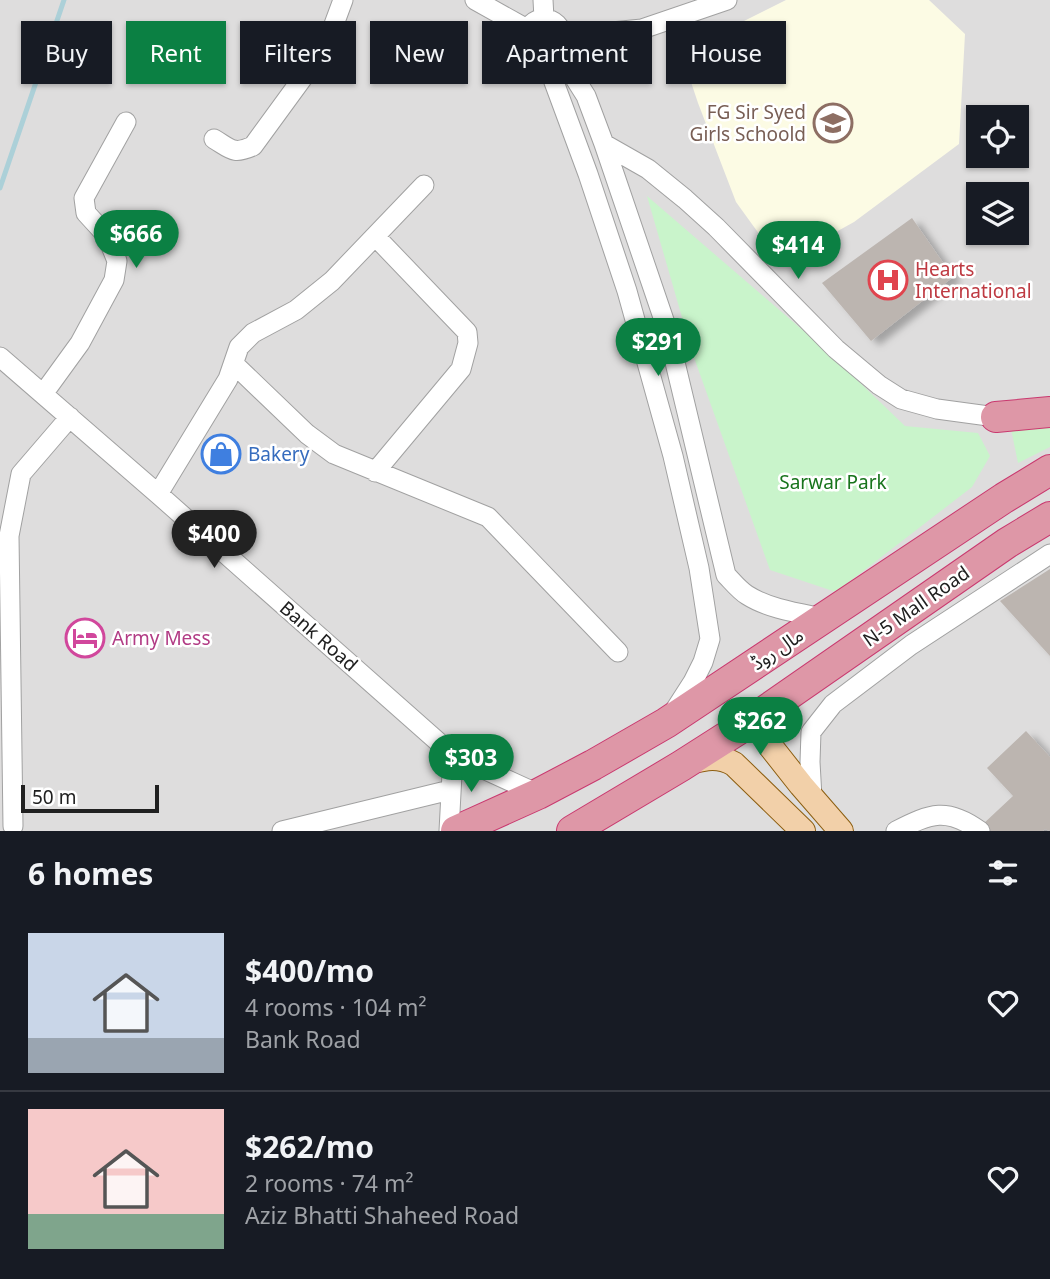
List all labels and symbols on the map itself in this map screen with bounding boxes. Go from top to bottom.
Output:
place label: FG Sir Syed Girls Schoold [690,99,806,147]
school or university icon: FG Sir Syed Girls Schoold [812,102,854,144]
pin: $666 [95,210,177,270]
pin: $414 [757,222,839,281]
place label: Hearts International [915,256,1032,304]
hospital icon: Hearts International [867,259,909,301]
pin: $291 [617,318,699,378]
shop icon: Bakery [200,433,242,475]
place label: Bakery [248,441,310,467]
park label: Sarwar Park [779,469,887,495]
pin: $400 [173,510,255,570]
street label: N-5 Mall Road [857,560,975,652]
street label: Bank Road [274,595,364,677]
hotel icon: Army Mess [64,617,106,659]
street label: مال روڈ [746,622,808,676]
place label: Army Mess [112,625,211,651]
pin: $262 [719,698,801,757]
pin: $303 [430,734,512,794]
scale bar [21,782,159,814]

